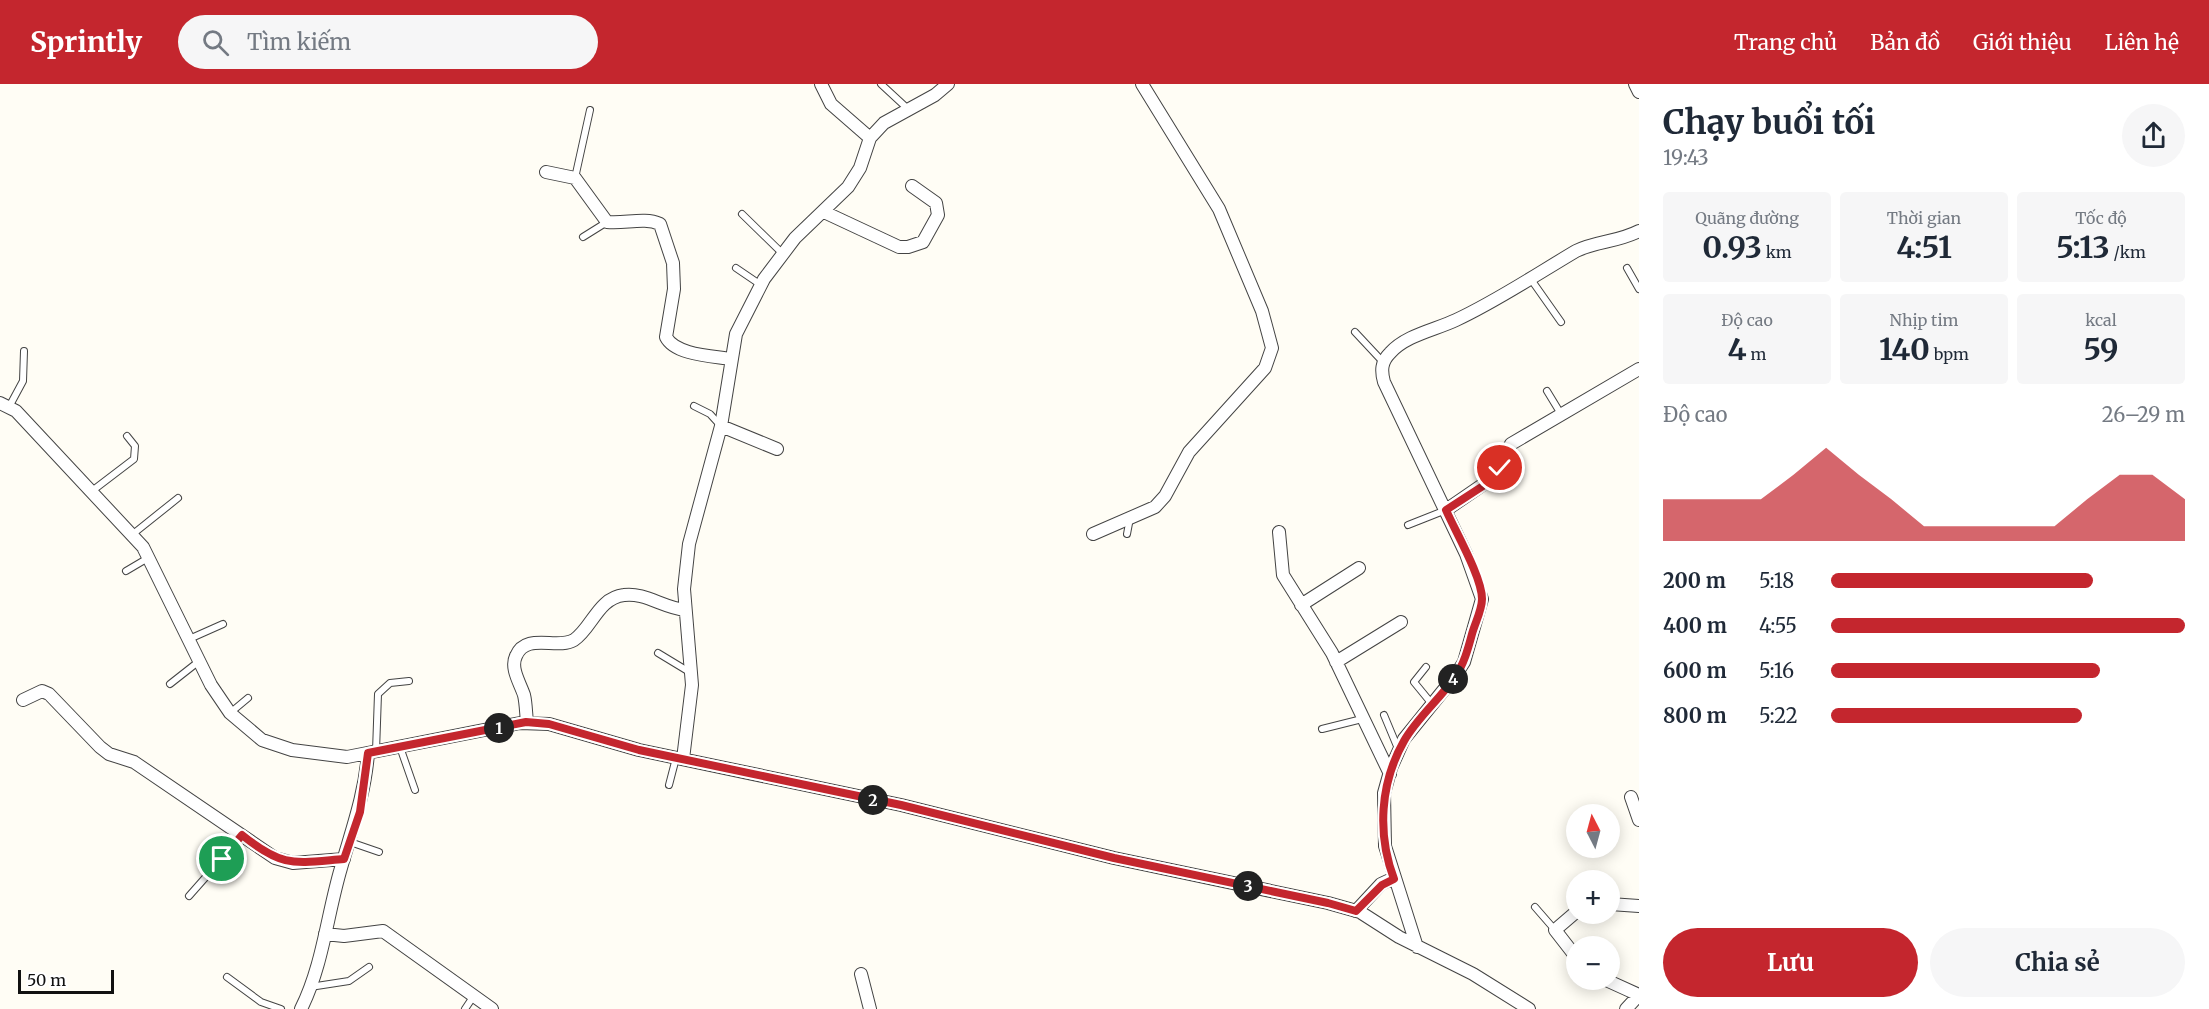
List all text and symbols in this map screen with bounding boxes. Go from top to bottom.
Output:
search box [178,15,598,69]
text: Sprintly [30,24,142,60]
icon: search [199,26,232,59]
text: Tìm kiếm [247,28,351,56]
text: Trang chủ [1734,29,1837,56]
text: Bản đồ [1870,29,1940,56]
text: Giới thiệu [1973,29,2072,56]
text: Liên hệ [2105,29,2179,56]
text: Chạy buổi tối [1663,102,1875,143]
button: share [2122,104,2185,167]
text: 19:43 [1663,145,1709,170]
text: Quãng đường [1695,208,1799,228]
text: Thời gian [1887,208,1961,228]
text: Tốc độ [2075,208,2127,228]
text: 0.93 [1702,228,1762,266]
text: 4:51 [1896,228,1952,266]
text: 5:13 [2056,228,2110,266]
text: km [1762,242,1792,262]
text: /km [2110,242,2146,262]
text: Độ cao [1721,310,1773,330]
text: Nhịp tim [1890,310,1958,330]
text: kcal [2085,310,2117,330]
text: 4 [1728,330,1747,368]
text: 140 [1879,330,1930,368]
text: 59 [2083,330,2119,368]
text: m [1747,344,1766,364]
text: bpm [1930,344,1969,364]
text: Độ cao [1663,402,1727,427]
text: 26–29 m [2102,402,2185,427]
pin [1474,442,1525,493]
icon: check [1483,451,1516,484]
text: 200 m [1663,568,1726,593]
text: 5:18 [1759,568,1794,593]
text: 400 m [1663,613,1727,638]
text: 4:55 [1759,613,1797,638]
text: 600 m [1663,658,1727,683]
text: 5:16 [1759,658,1794,683]
pin: 4 [1438,664,1468,694]
text: 4 [1448,669,1458,689]
text: 800 m [1663,703,1727,728]
text: 5:22 [1759,703,1798,728]
pin: 1 [484,713,514,743]
text: 1 [495,718,503,738]
pin: 2 [858,785,888,815]
text: 2 [868,790,878,810]
north arrow [1566,804,1620,858]
map controls [1566,804,1620,990]
pin [196,833,247,884]
icon: arrive [205,842,238,875]
button: + [1566,870,1620,924]
pin: 3 [1233,871,1263,901]
text: 3 [1243,876,1253,896]
button: Lưu [1663,928,1918,997]
button: Chia sẻ [1930,928,2185,997]
button: − [1566,936,1620,990]
scale bar [18,967,114,994]
text: 50 m [27,970,66,990]

